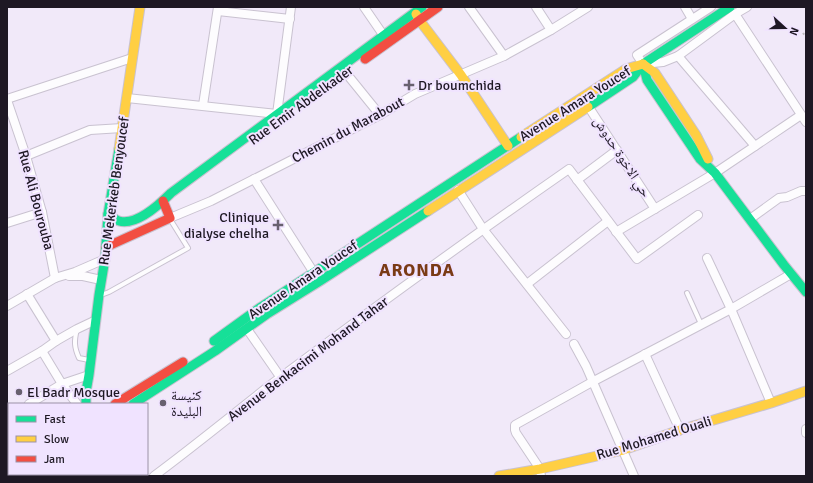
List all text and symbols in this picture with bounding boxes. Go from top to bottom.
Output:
north arrow [765,8,805,48]
text: N [786,26,801,37]
street label: Rue Emir Abdelkader [245,61,357,149]
street label: Avenue Amara Youcef [516,62,635,145]
place label: Dr boumchida [418,77,501,94]
marker: Dr boumchida [403,79,415,91]
street label: Chemin du Marabout [289,93,407,167]
street label: حي الاخوة حدوش [587,113,654,202]
street label: Rue Mekerkeb Benyoucef [95,114,133,266]
street label: Rue Ali Bourouba [14,148,58,252]
place label: Clinique dialyse chelha [184,209,269,242]
marker: Clinique dialyse chelha [272,219,284,231]
street label: Avenue Amara Youcef [245,236,362,323]
district label: ARONDA [379,259,455,281]
street label: Avenue Benkacimi Mohand Tahar [224,292,392,425]
place label: El Badr Mosque [27,384,120,401]
marker: El Badr Mosque [14,387,24,397]
place label: كنيسة البليدة [171,387,202,420]
marker: كنيسة البليدة [158,398,168,408]
legend [8,403,148,475]
text: Fast [44,412,65,427]
street label: Rue Mohamed Ouali [594,412,714,464]
text: Slow [44,432,69,447]
text: Jam [44,452,65,467]

